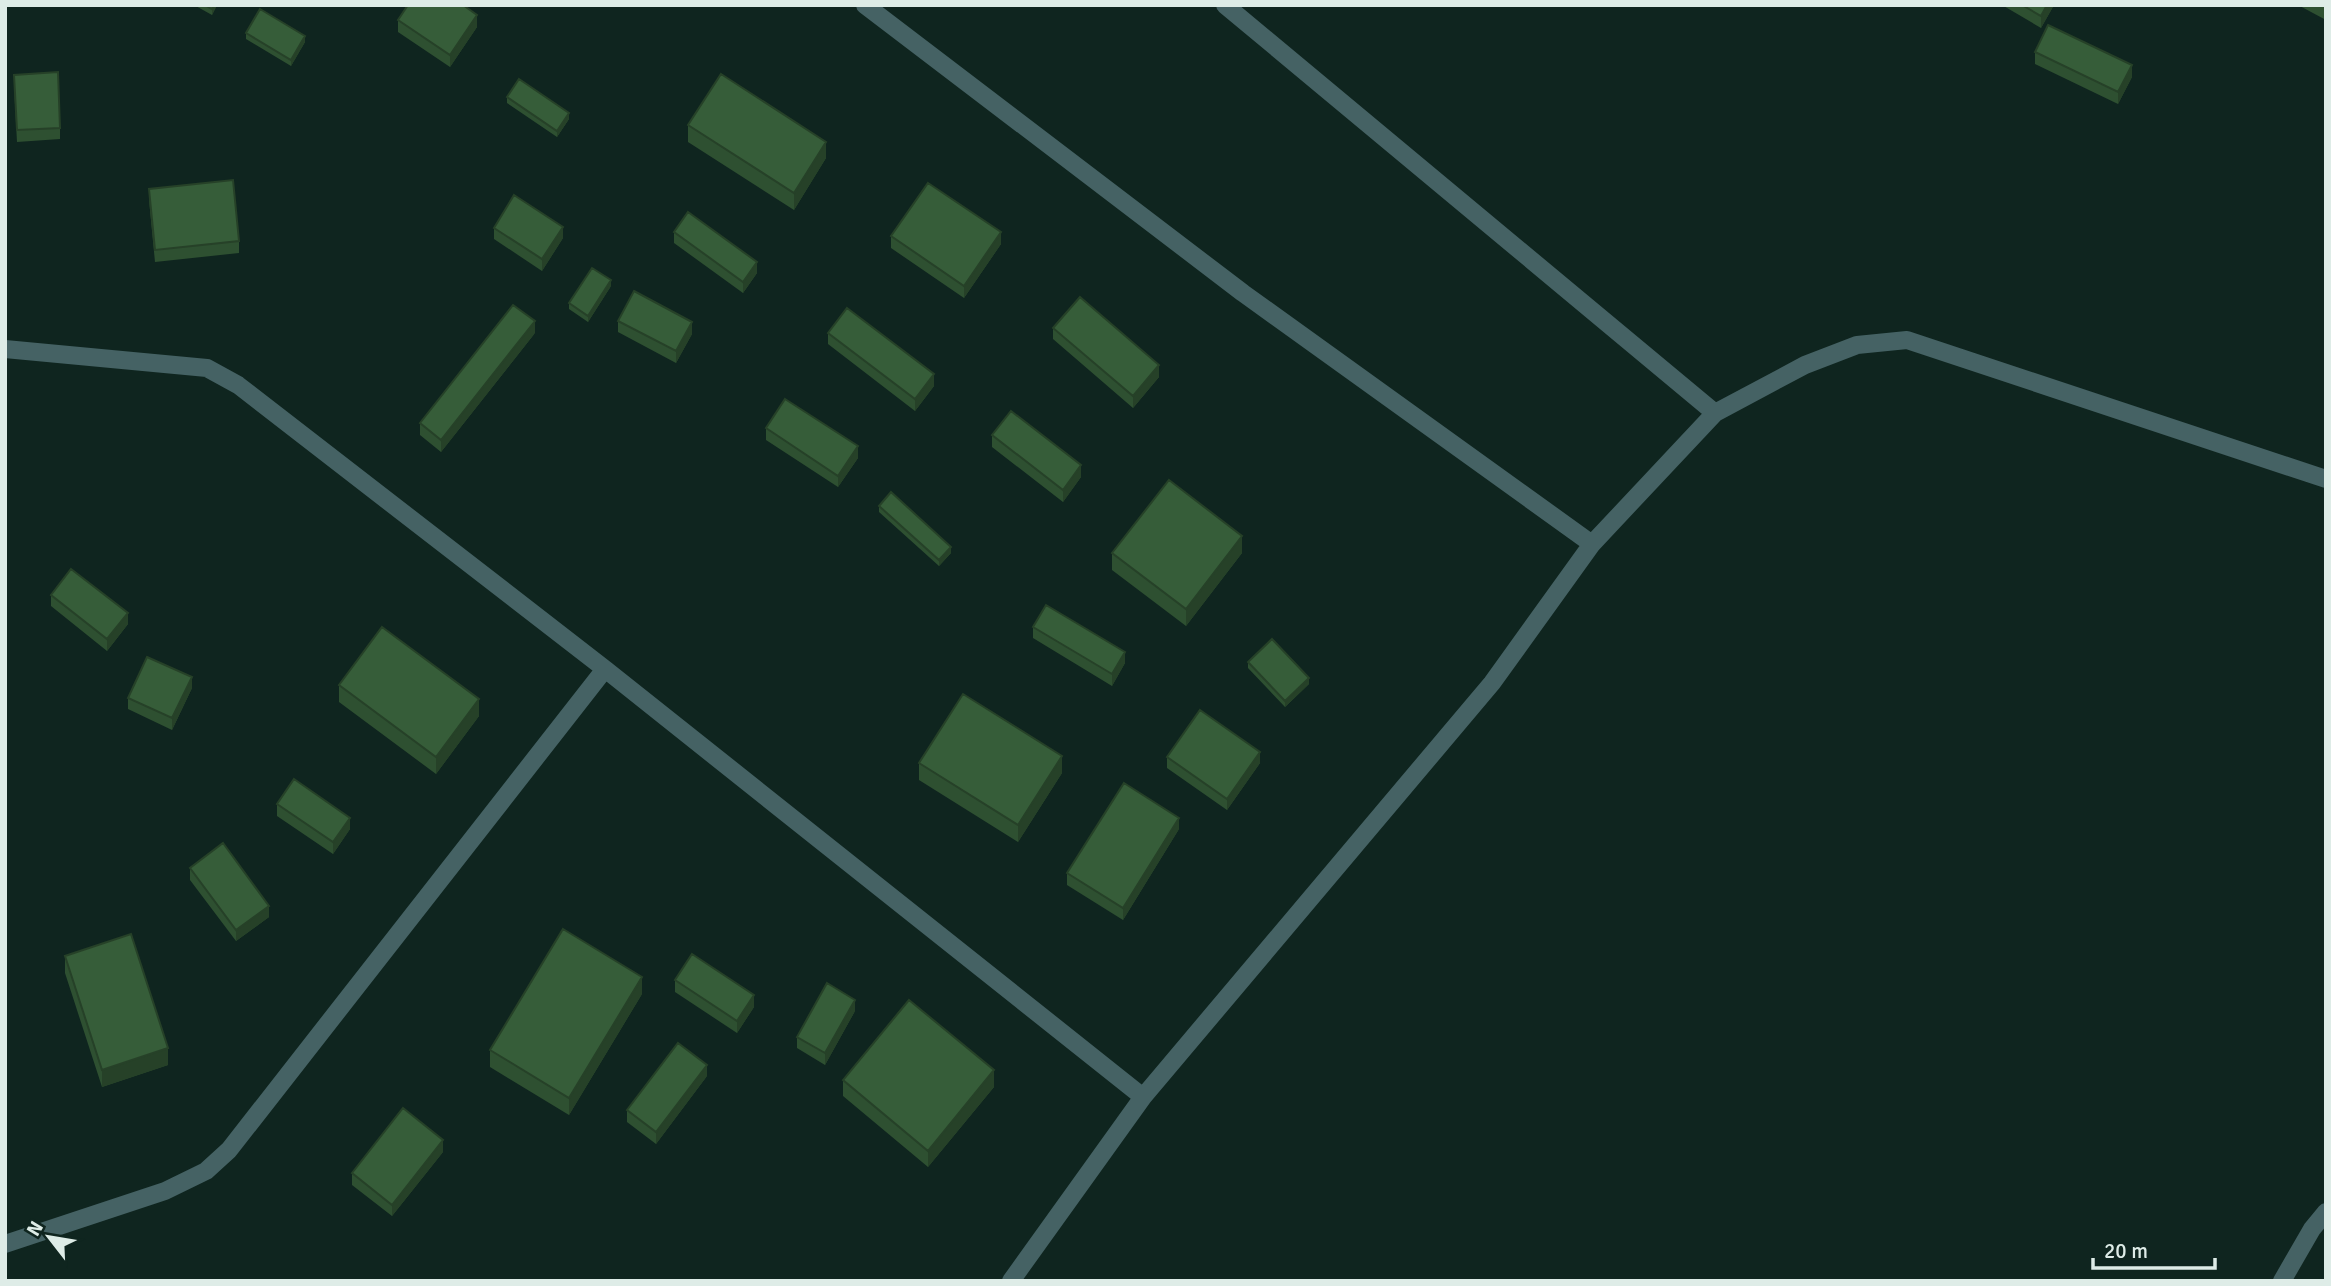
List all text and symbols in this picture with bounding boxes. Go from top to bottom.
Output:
north arrow [14,1202,84,1272]
text: N [22,1217,49,1241]
scale bar [2093,1226,2216,1270]
text: 20 m [2104,1238,2148,1264]

